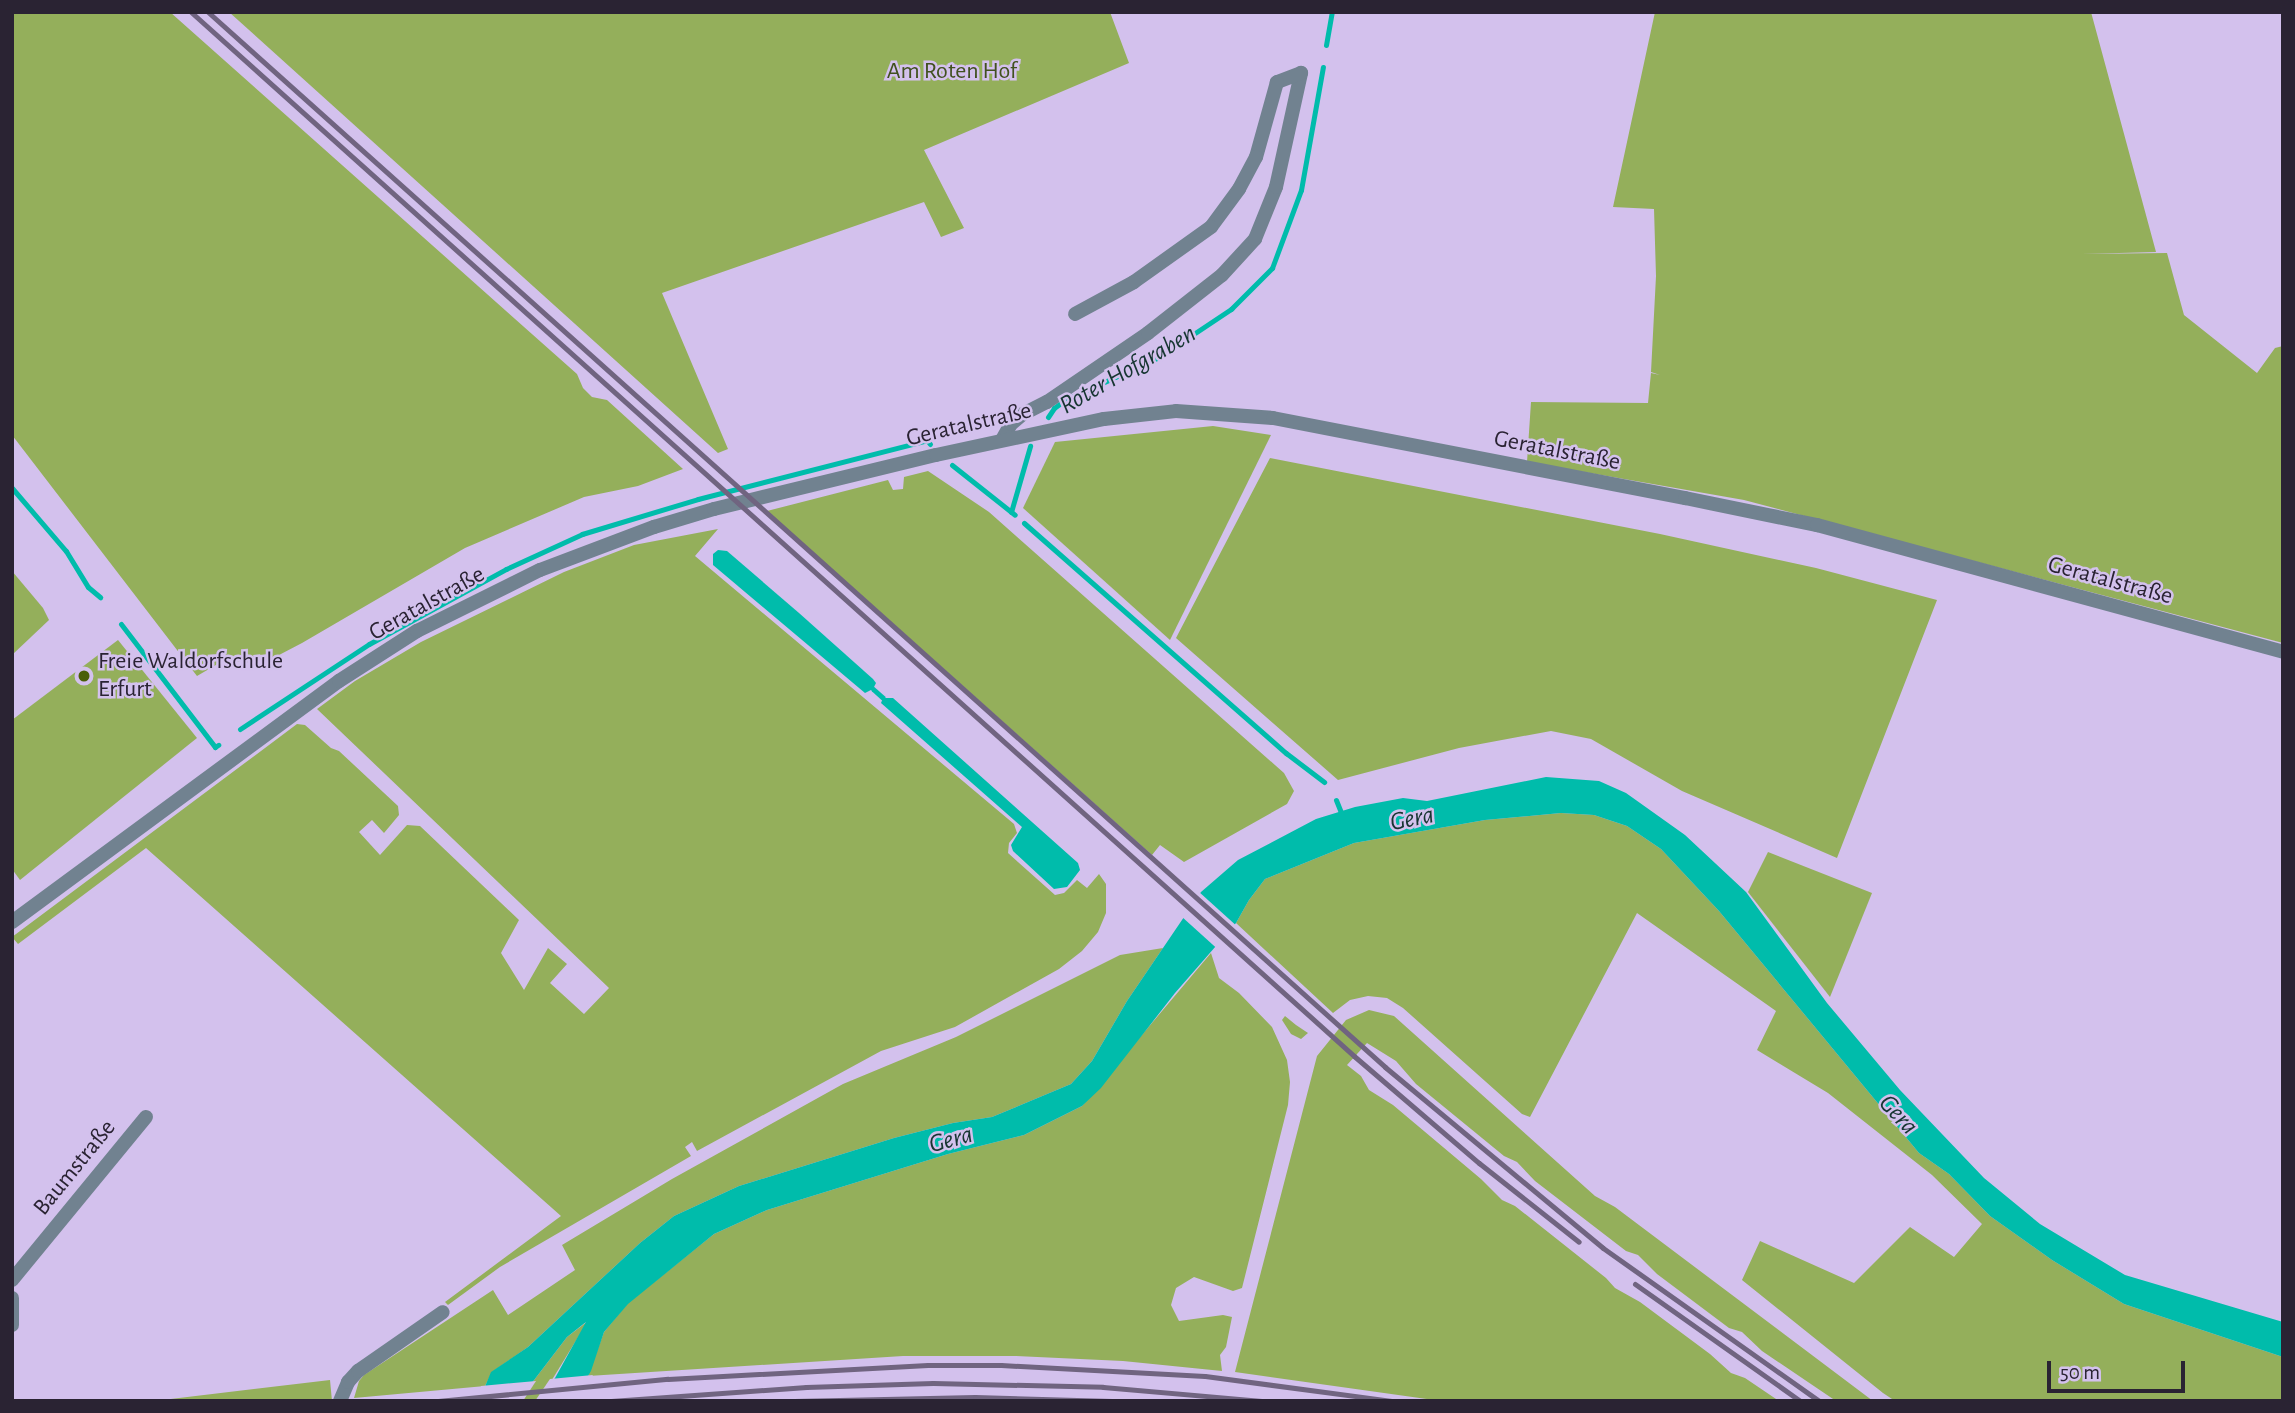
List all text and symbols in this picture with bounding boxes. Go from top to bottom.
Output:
park label: Am Roten Hof [887,58,1017,86]
water label: Roter Hofgraben [1054,318,1202,422]
street label: Geratalstraße [904,397,1034,453]
street label: Geratalstraße [1492,425,1622,477]
street label: Geratalstraße [2045,551,2175,611]
street label: Geratalstraße [364,560,490,648]
place label: Freie Waldorfschule Erfurt [98,648,283,704]
marker: Freie Waldorfschule Erfurt [76,668,92,684]
water label: Gera [1387,799,1437,839]
water label: Gera [1872,1088,1924,1142]
street label: Baumstraße [28,1114,122,1222]
water label: Gera [926,1119,976,1161]
scale bar [2050,1346,2188,1390]
text: 50 m [2060,1362,2100,1383]

